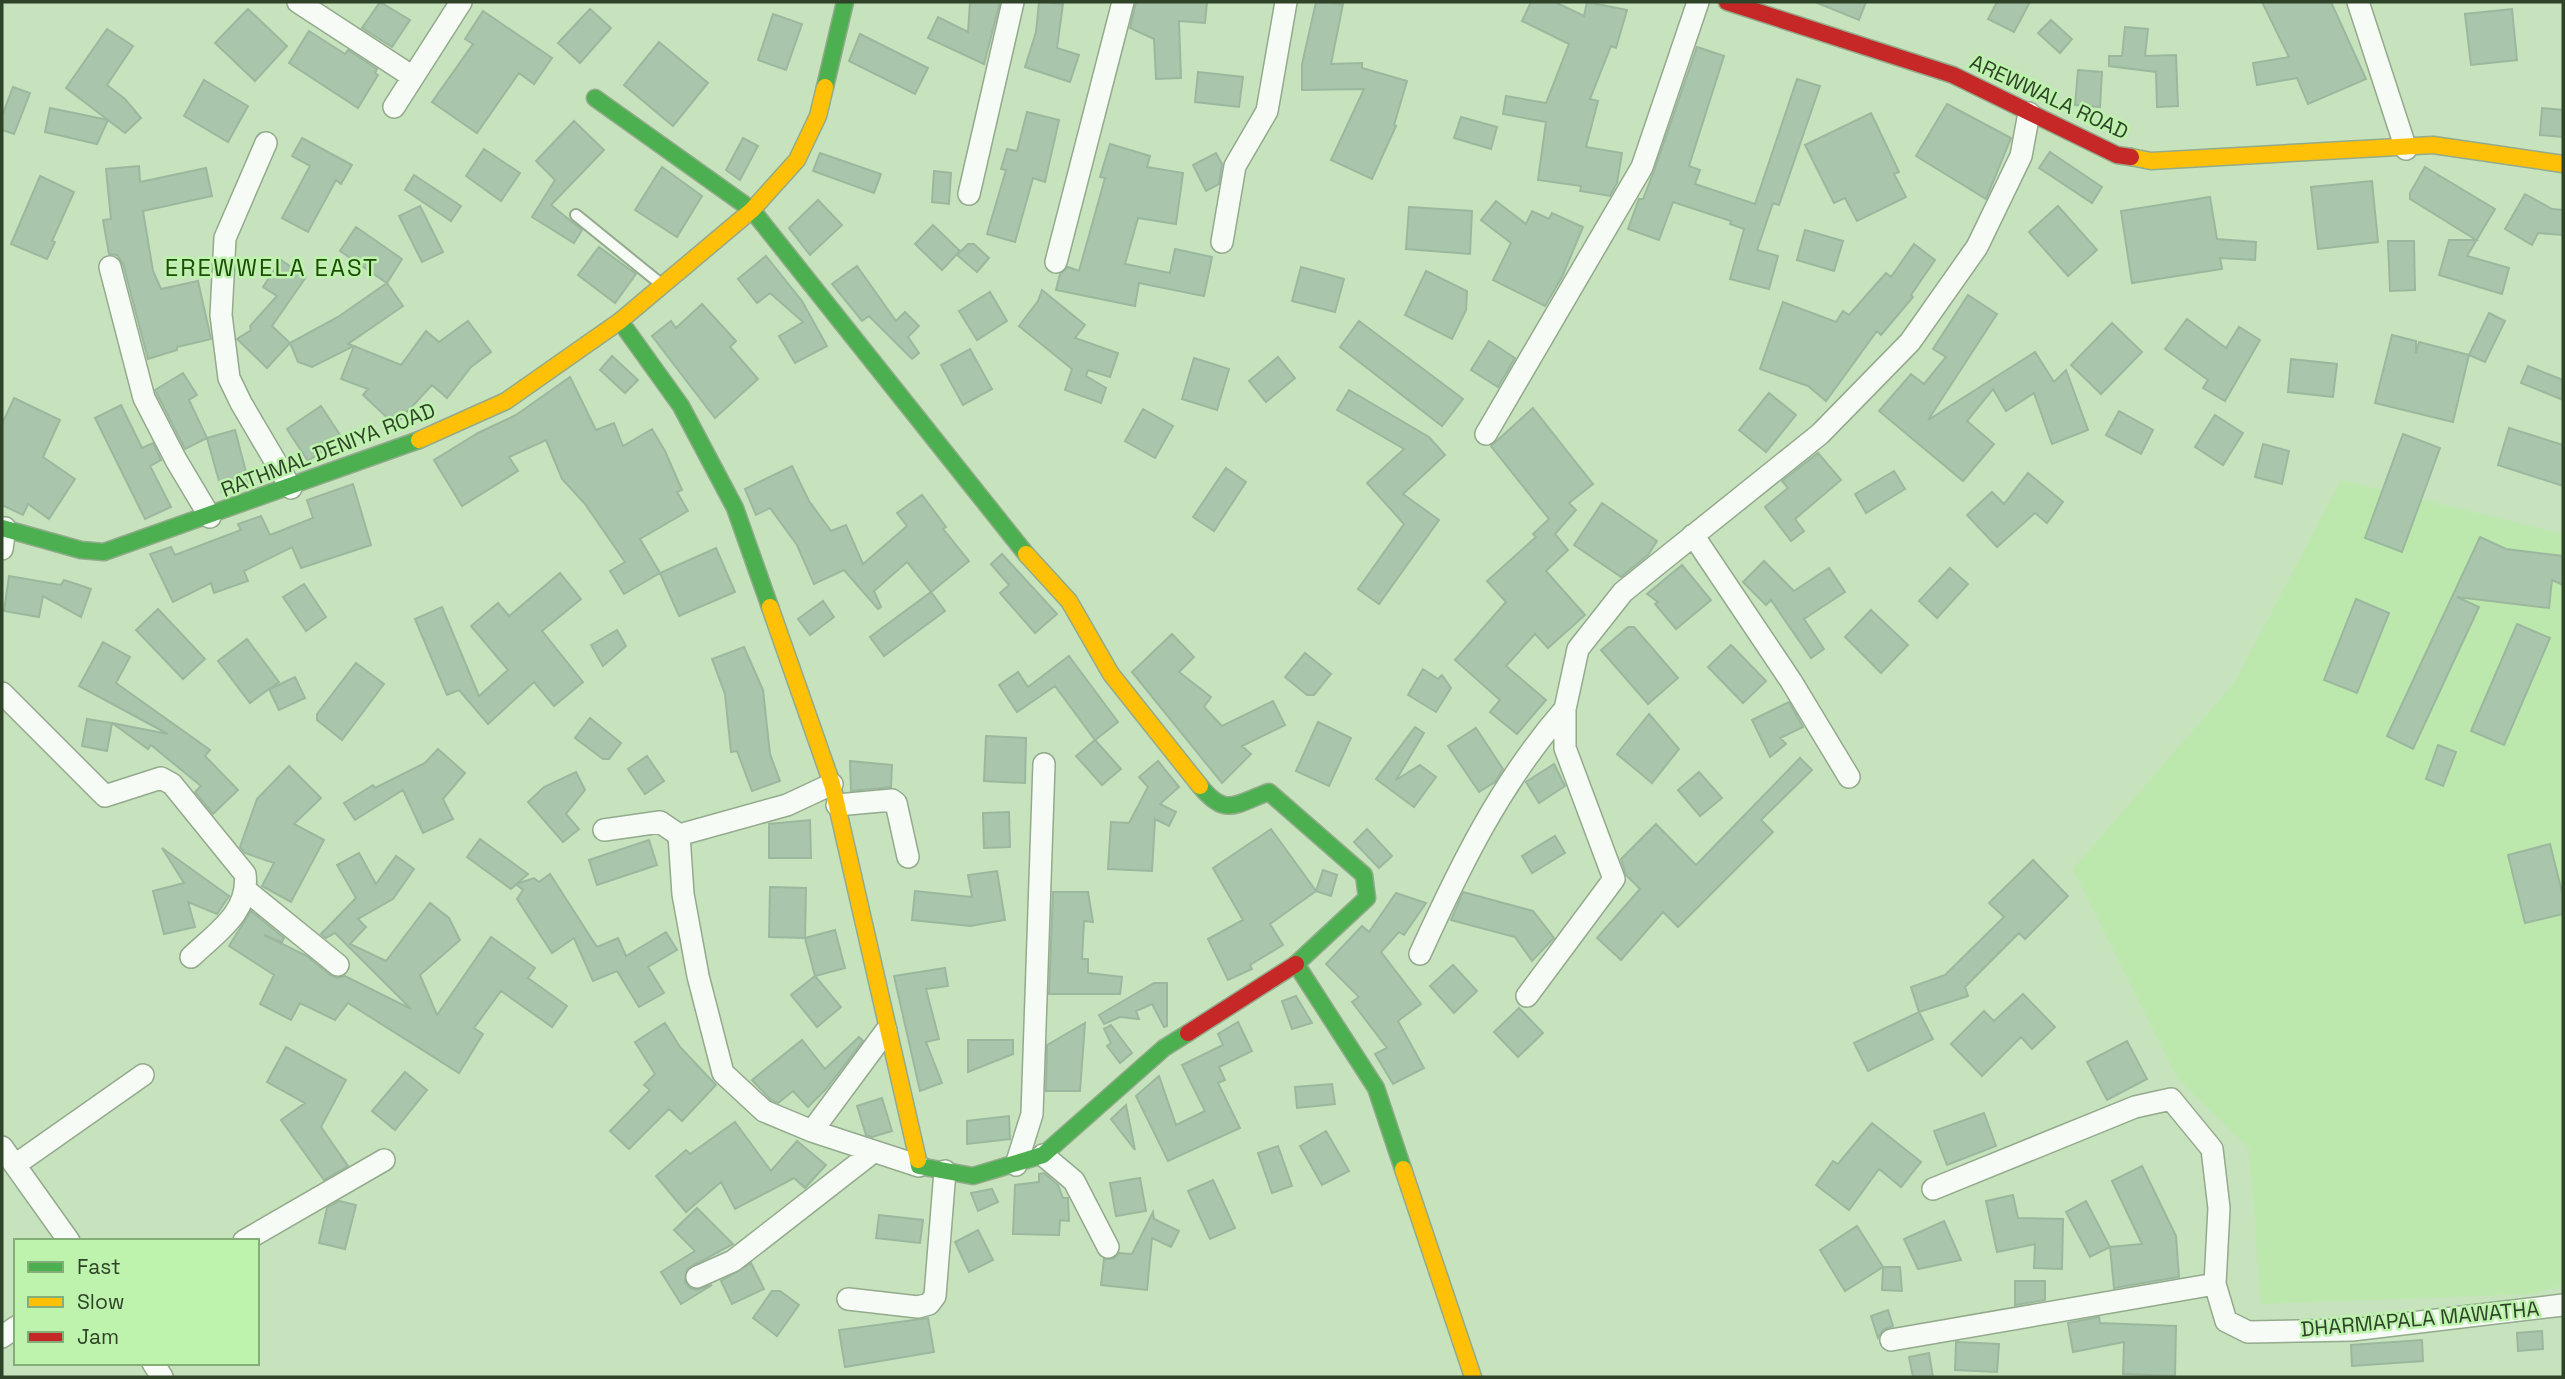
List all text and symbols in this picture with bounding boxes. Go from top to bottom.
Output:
street label: AREWWALA ROAD [1966,48,2133,145]
district label: EREWWELA EAST [165,252,379,283]
street label: RATHMAL DENIYA ROAD [217,396,439,503]
legend [14,1239,259,1365]
text: Fast [77,1253,121,1280]
text: Slow [77,1288,125,1315]
street label: DHARMAPALA MAWATHA [2299,1295,2541,1342]
text: Jam [77,1323,119,1350]

